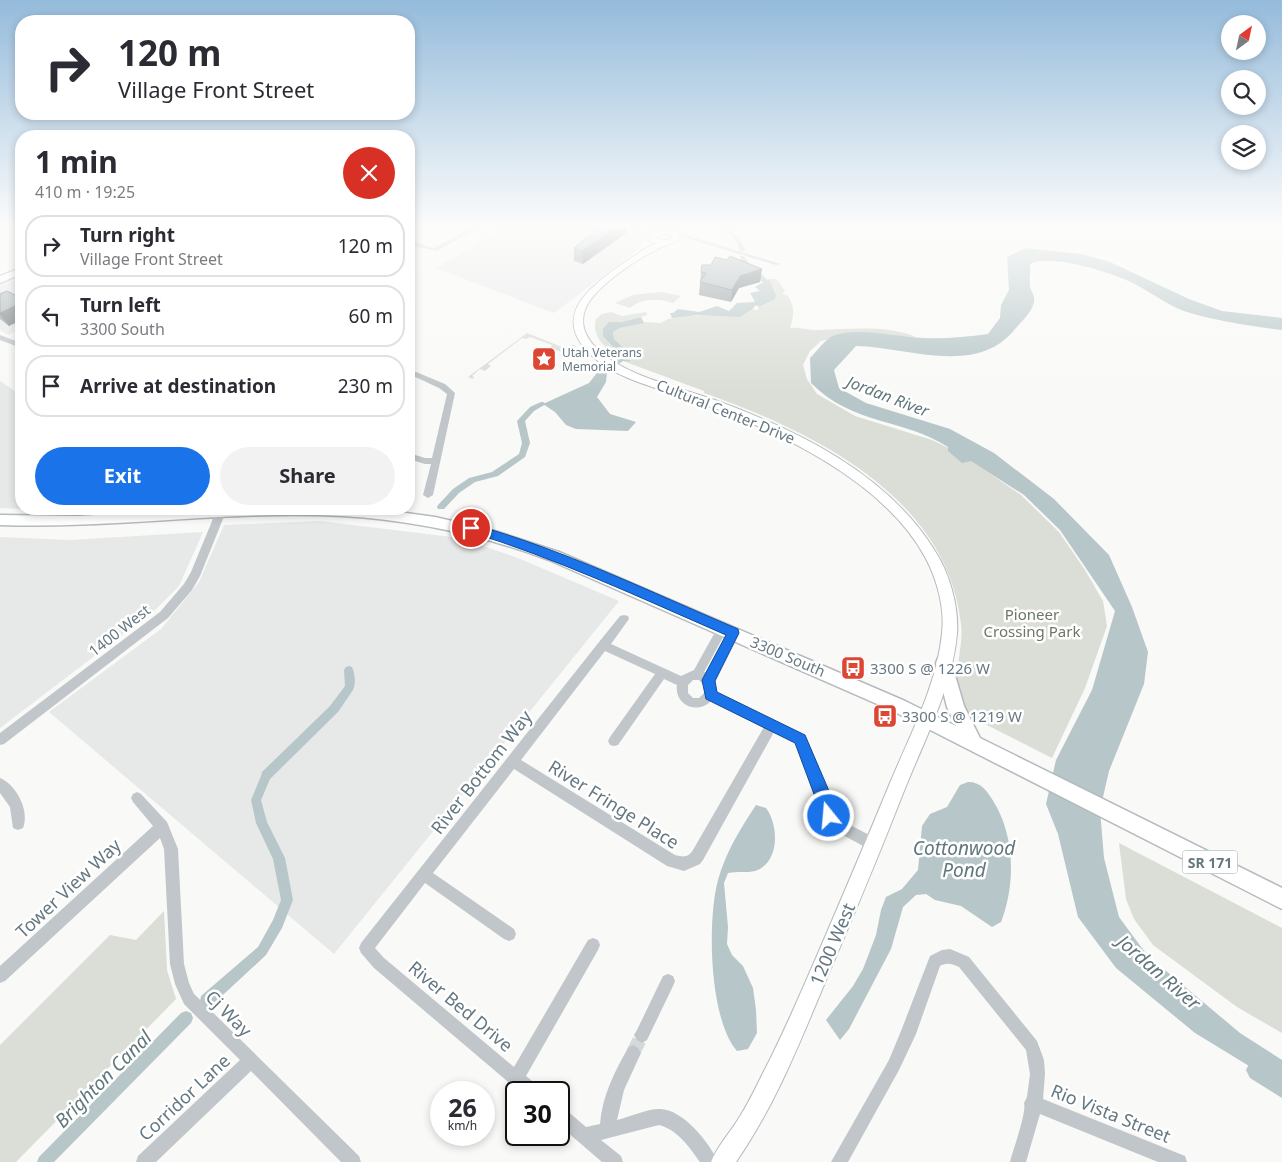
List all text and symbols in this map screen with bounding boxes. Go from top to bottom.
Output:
north arrow [1221,15,1266,60]
map controls [1221,15,1266,170]
text: 120 m [118,29,221,76]
icon: right [35,35,100,100]
button: search [1221,70,1266,115]
text: Village Front Street [118,74,314,104]
button: layers [1221,125,1266,170]
text: 1 min [35,141,118,182]
button: close [343,147,395,199]
text: 410 m · 19:25 [35,181,135,203]
text: Turn right [80,222,175,248]
icon: right [37,232,65,260]
text: 120 m [338,233,393,259]
text: Village Front Street [80,248,223,270]
text: Turn left [80,292,161,318]
icon: left [37,302,65,330]
text: 60 m [349,303,393,329]
text: 3300 South [80,318,165,340]
place label: Utah Veterans Memorial [562,344,642,375]
place icon: Utah Veterans Memorial [531,346,557,372]
water label: Jordan River [841,369,933,422]
icon: arrive [37,372,65,400]
text: Arrive at destination [80,373,276,399]
text: 230 m [338,373,393,399]
street label: Cultural Center Drive [654,374,798,448]
button: Exit [35,447,210,505]
button: Share [220,447,395,505]
pin [450,507,492,549]
icon: arrive [457,514,485,542]
street label: 1400 West [84,599,154,660]
park label: Pioneer Crossing Park [984,604,1080,641]
street label: 3300 South [748,631,828,681]
bus stop icon: 3300 S @ 1226 W [840,655,866,681]
place label: 3300 S @ 1226 W [870,658,990,678]
bus stop icon: 3300 S @ 1219 W [872,703,898,729]
street label: River Bottom Way [425,705,537,839]
place label: 3300 S @ 1219 W [902,706,1022,726]
street label: River Fringe Place [544,754,684,854]
position arrow [802,789,854,841]
street label: Tower View Way [10,832,126,943]
water label: Cottonwood Pond [913,835,1016,883]
road number: SR 171 [1182,850,1238,874]
street label: 1200 West [804,899,860,989]
water label: Jordan River [1110,927,1207,1016]
street label: River Bed Drive [404,955,518,1057]
street label: Cj Way [201,985,258,1042]
water label: Brighton Canal [49,1024,158,1133]
street label: Corridor Lane [133,1048,235,1146]
street label: Rio Vista Street [1048,1078,1175,1148]
speed limit sign: 30 [505,1081,570,1146]
text: 26 [448,1090,477,1124]
text: km/h [448,1117,477,1134]

